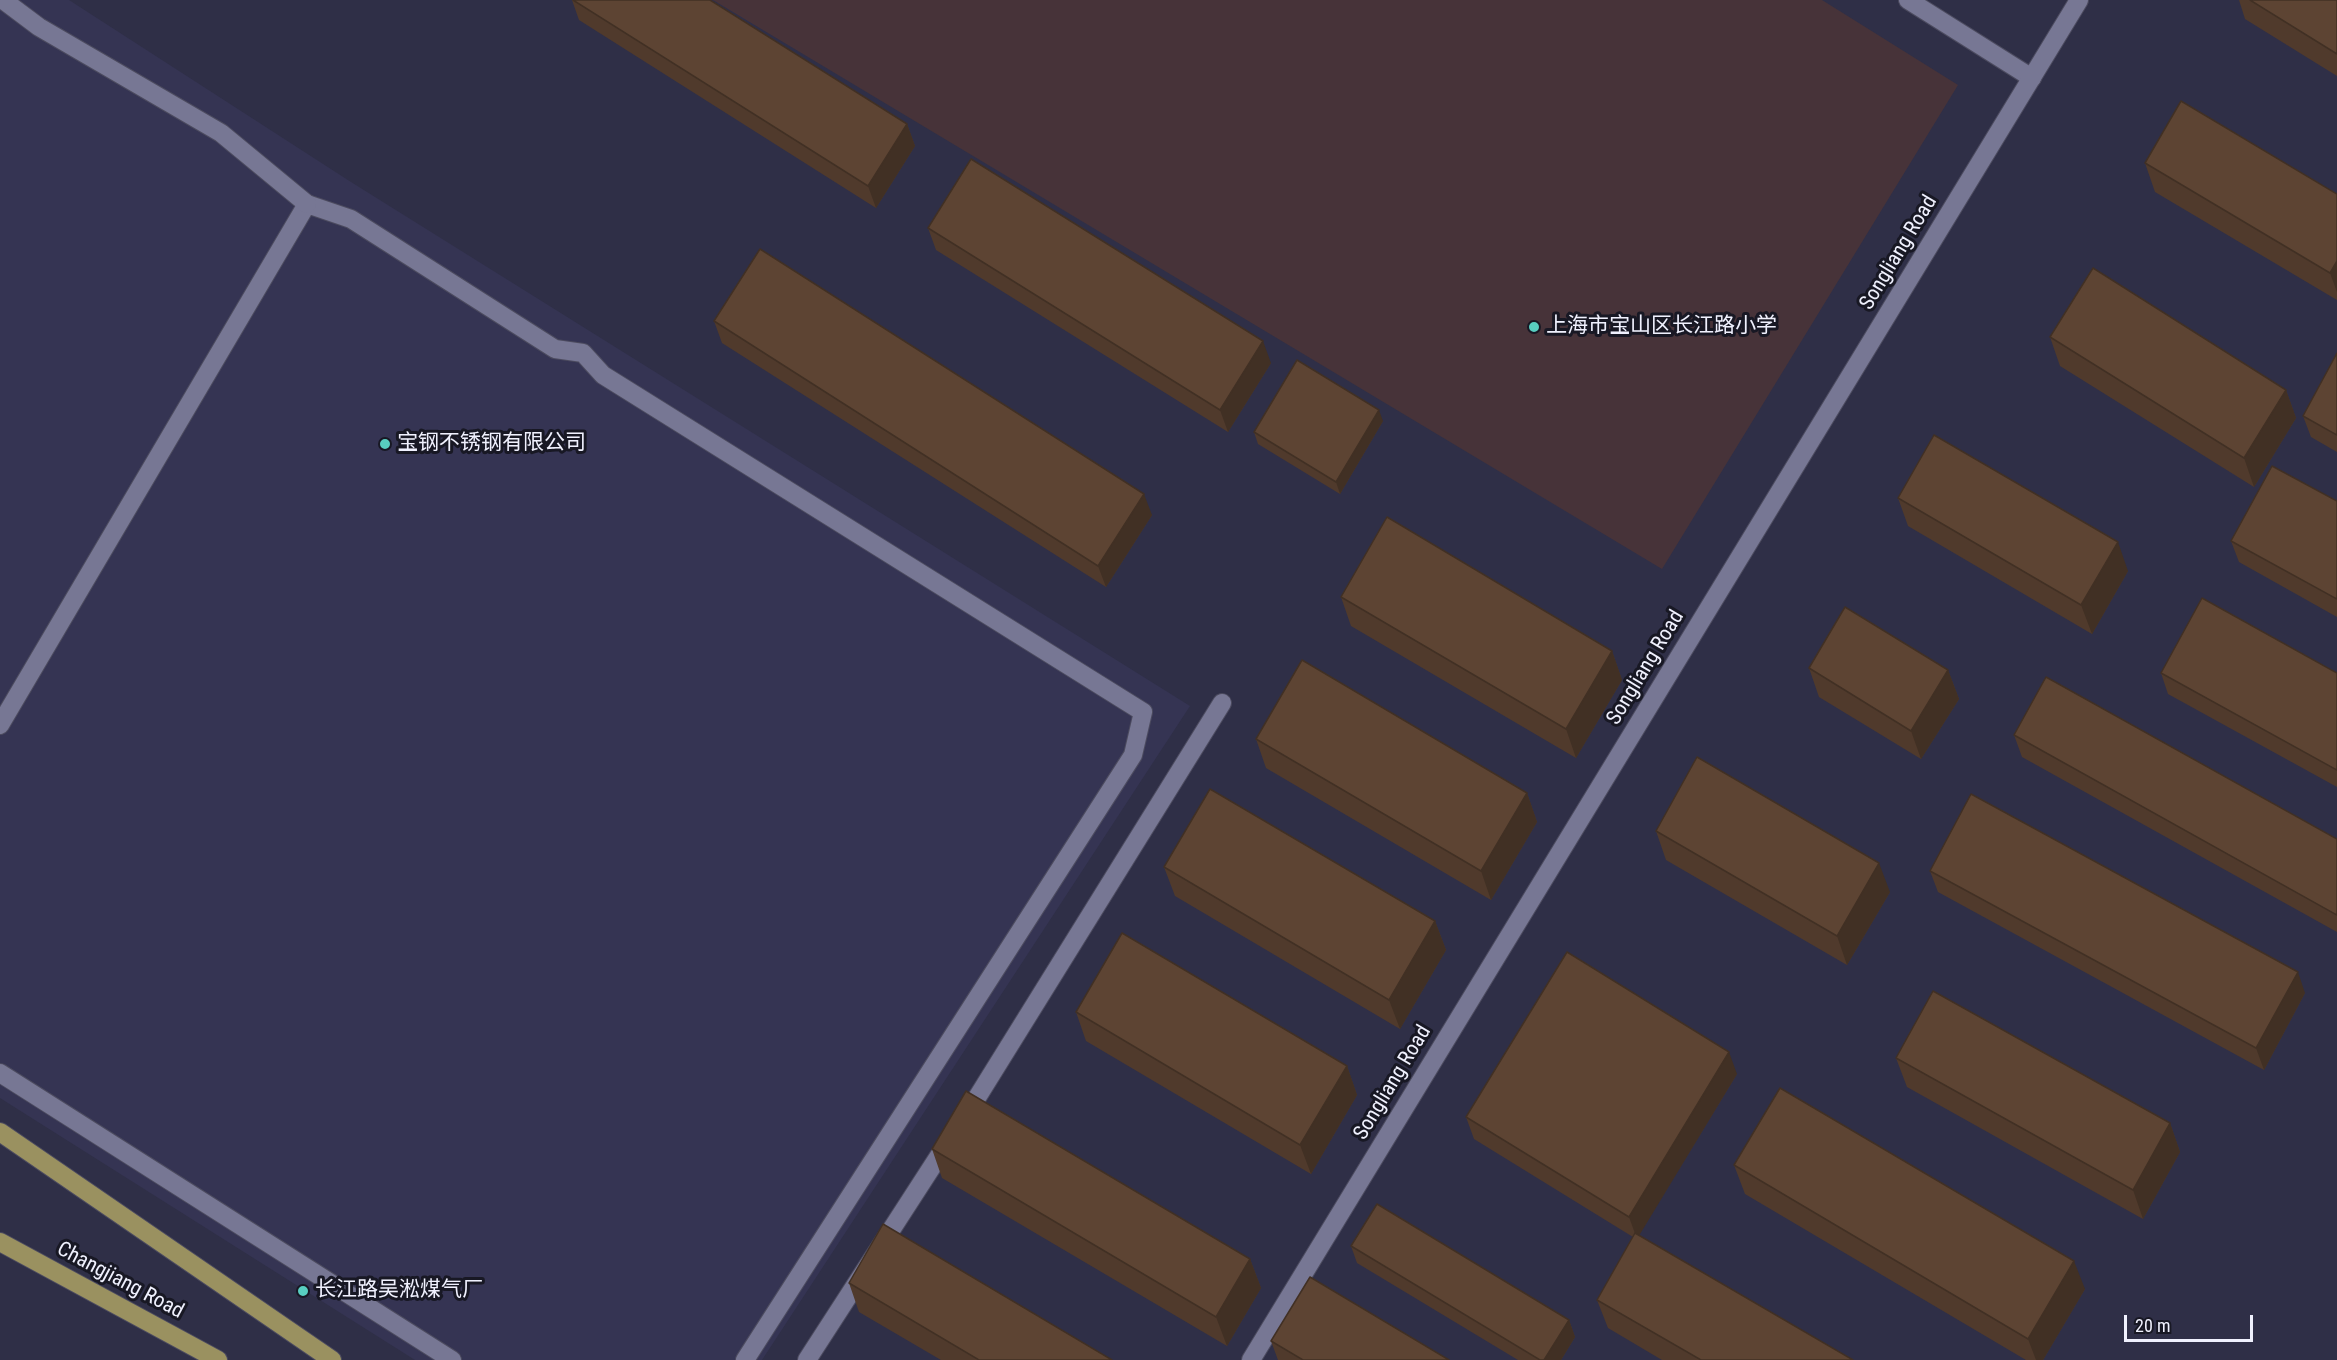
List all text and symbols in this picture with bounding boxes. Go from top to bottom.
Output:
street label: Songliang Road [1855,191,1943,315]
place label: 上海市宝山区长江路小学 [1546,314,1777,340]
marker: 上海市宝山区长江路小学 [1527,320,1541,334]
place label: 宝钢不锈钢有限公司 [397,431,586,457]
marker: 宝钢不锈钢有限公司 [378,437,392,451]
street label: Songliang Road [1602,606,1690,730]
street label: Songliang Road [1349,1021,1437,1145]
street label: Changjiang Road [52,1237,188,1325]
place label: 长江路吴淞煤气厂 [315,1278,483,1304]
marker: 长江路吴淞煤气厂 [296,1284,310,1298]
scale bar [2127,1303,2256,1341]
text: 20 m [2135,1315,2170,1336]

